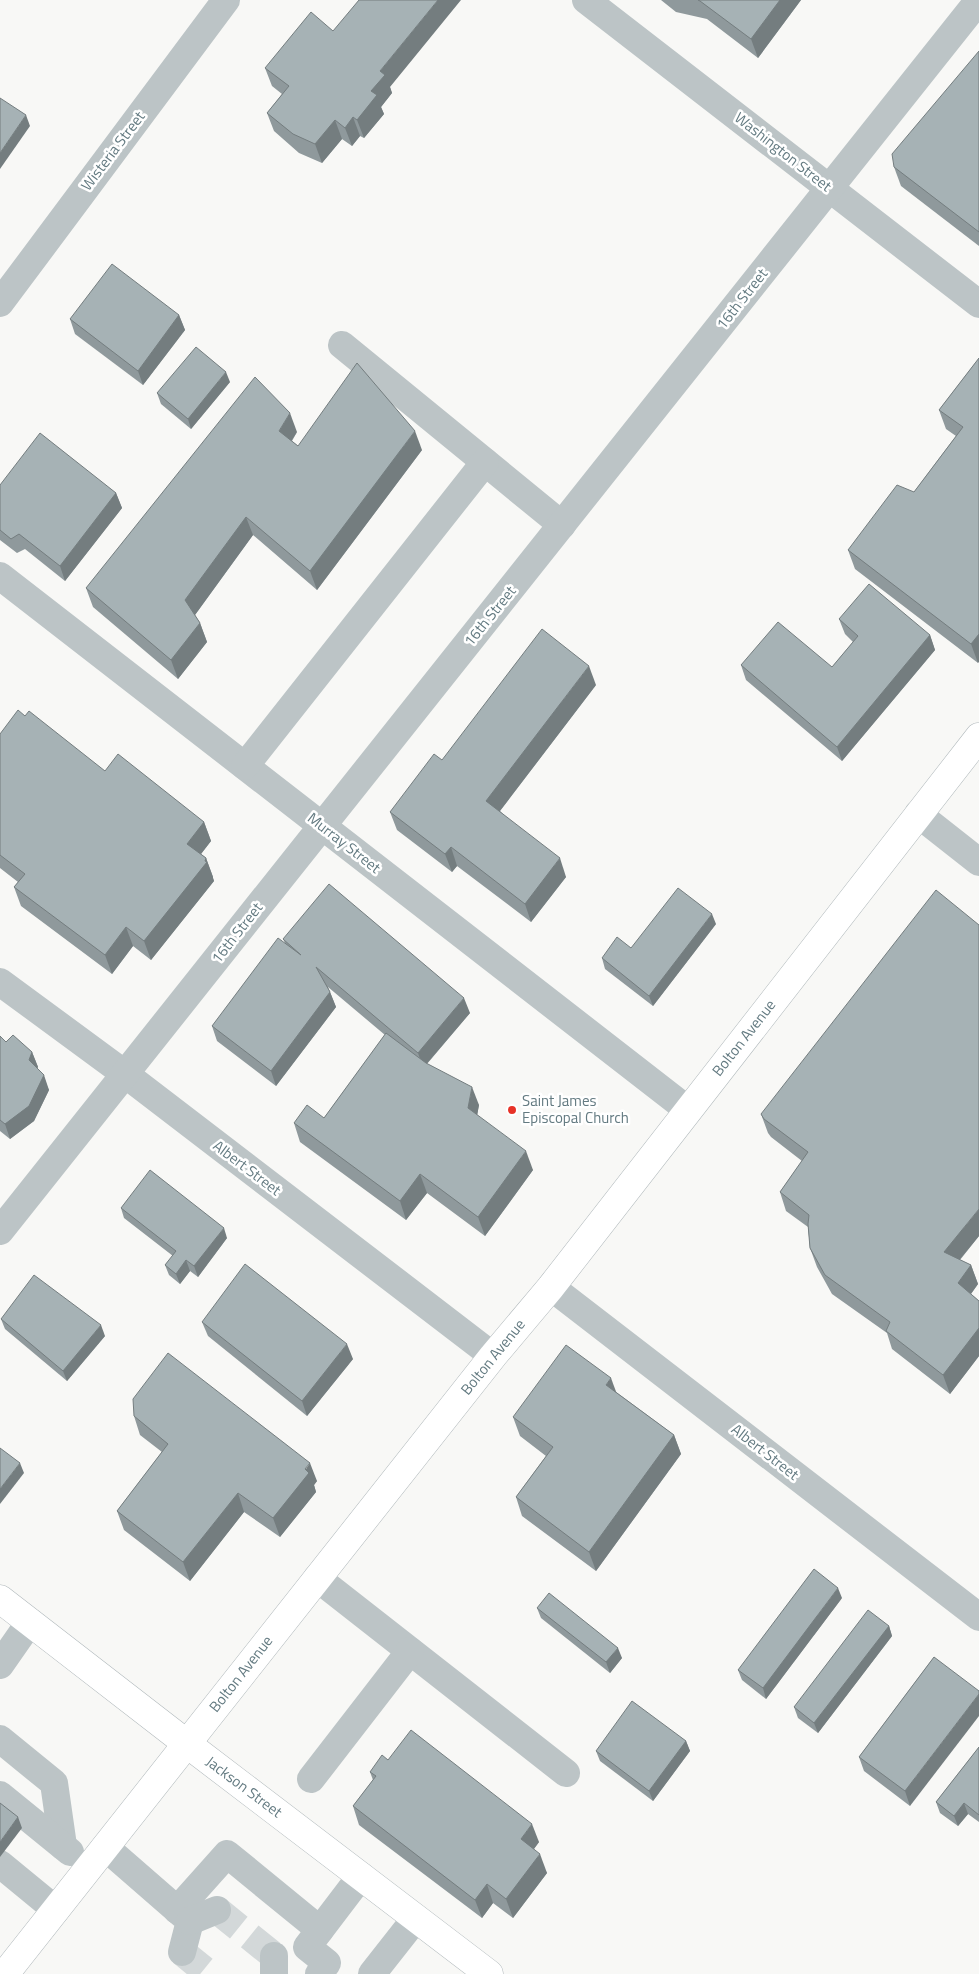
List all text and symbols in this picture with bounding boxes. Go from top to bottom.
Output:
street label: Wisteria Street [75,106,151,195]
street label: Washington Street [730,106,837,197]
street label: 16th Street [710,263,773,334]
street label: 16th Street [458,580,522,651]
street label: Murray Street [303,807,386,879]
street label: 16th Street [205,897,268,968]
street label: Bolton Avenue [706,994,781,1081]
place label: Saint James Episcopal Church [522,1089,629,1129]
marker: Saint James Episcopal Church [506,1104,518,1116]
street label: Albert Street [208,1134,287,1201]
street label: Bolton Avenue [455,1314,531,1400]
street label: Albert Street [727,1418,805,1486]
street label: Bolton Avenue [203,1630,278,1717]
street label: Jackson Street [201,1750,288,1823]

